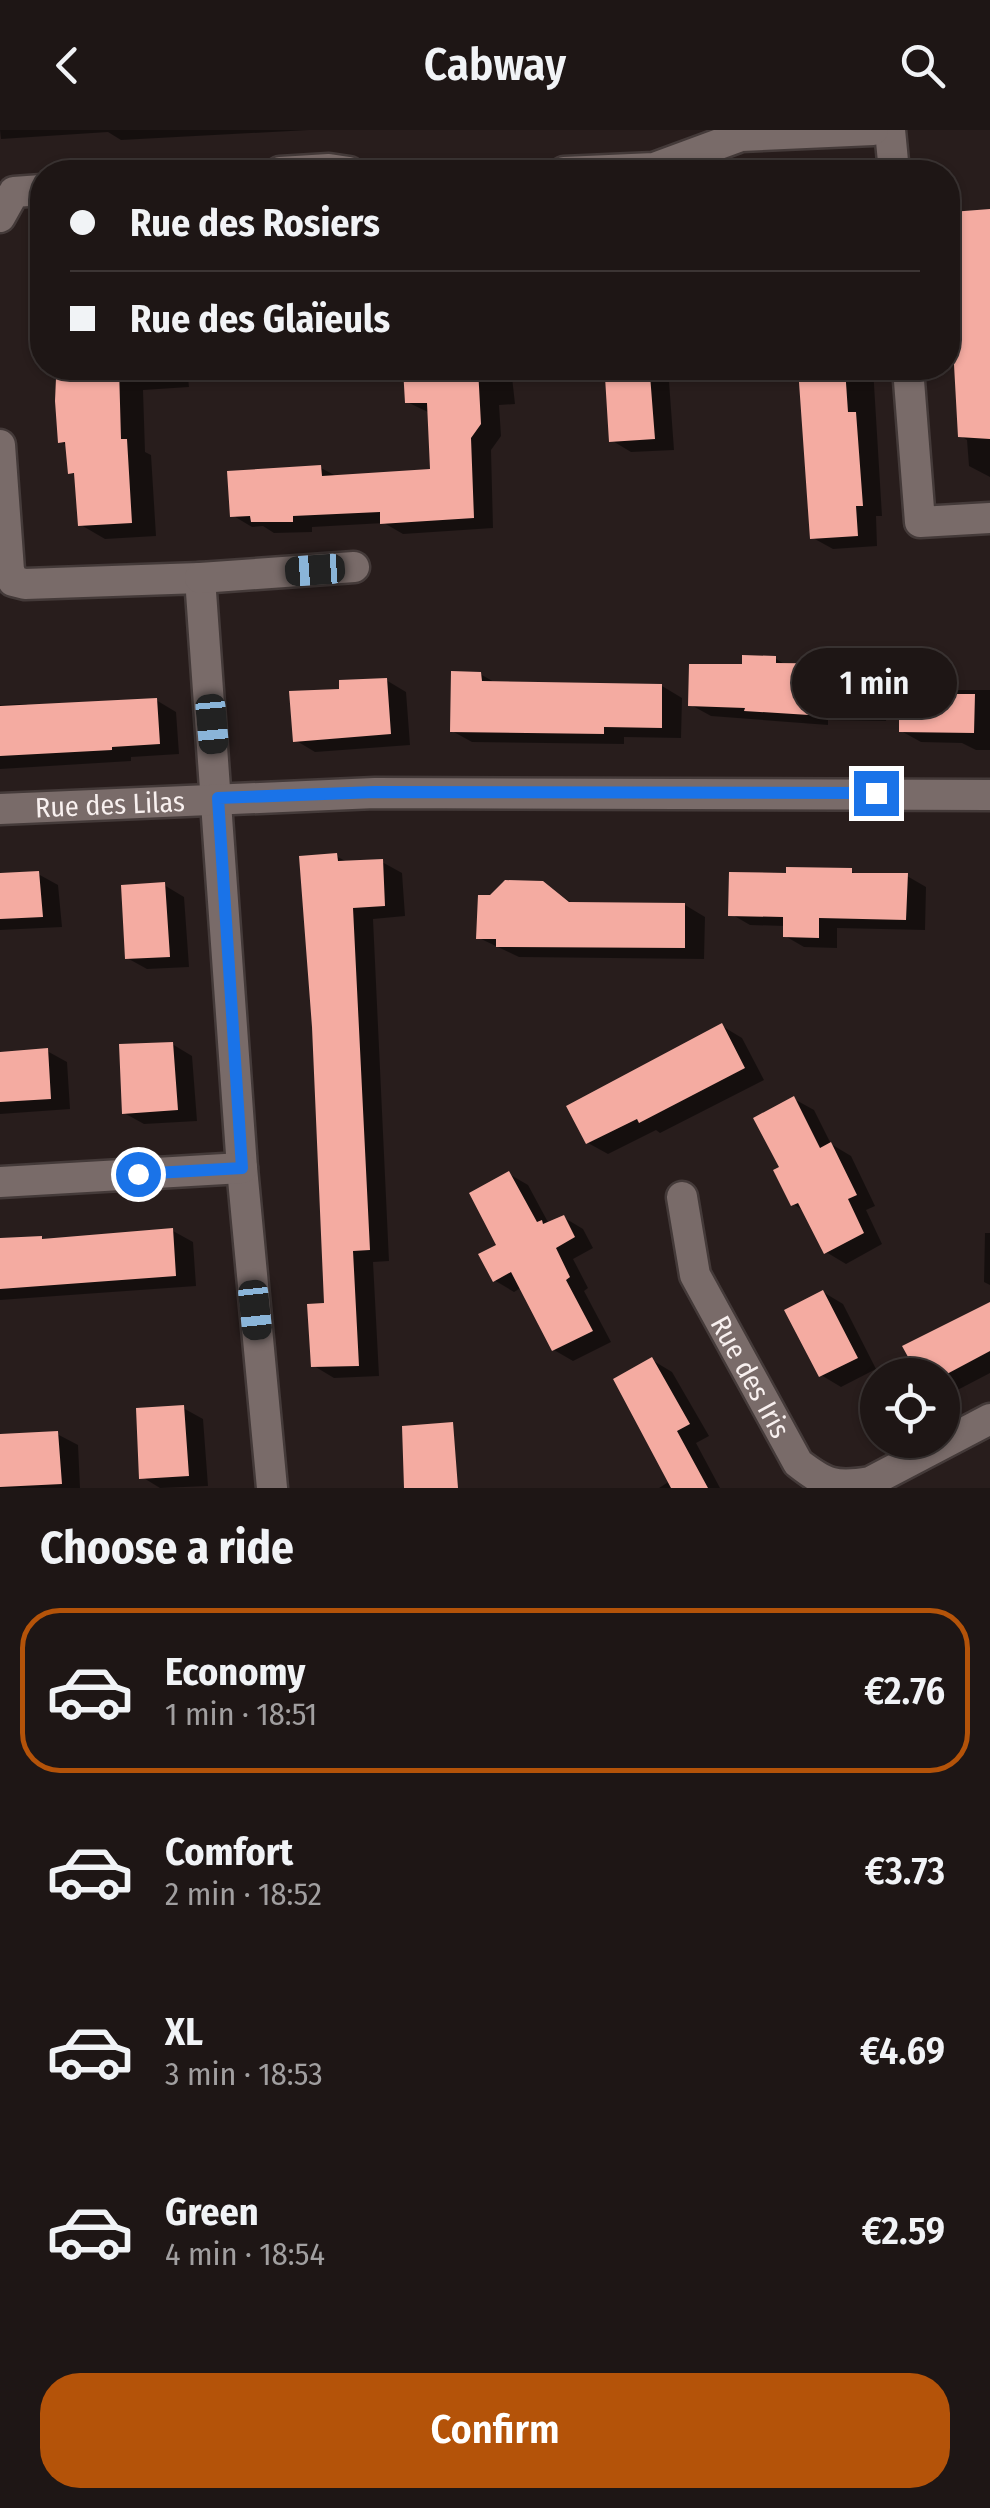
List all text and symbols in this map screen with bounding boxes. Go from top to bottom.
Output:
icon: back [40,38,95,93]
text: Cabway [424,38,566,92]
icon: search [895,38,950,93]
text: Rue des Rosiers [130,200,380,246]
text: Rue des Glaïeuls [130,296,390,342]
car [284,553,346,587]
callout: 1 min [794,648,958,718]
text: 1 min [840,664,909,702]
car [194,693,230,755]
route end [854,771,899,816]
street label: Rue des Lilas [34,785,186,824]
route start [116,1152,161,1197]
car [237,1279,273,1341]
street label: Rue des Iris [704,1310,797,1444]
map controls [860,1358,960,1458]
button: locate [860,1358,960,1458]
text: Choose a ride [40,1521,294,1575]
icon: car [45,1646,135,1736]
text: Economy [165,1649,305,1695]
text: €2.76 [864,1668,945,1714]
text: 1 min · 18:51 [165,1695,317,1733]
icon: car [45,1826,135,1916]
text: Comfort [165,1829,293,1875]
text: €3.73 [865,1848,945,1894]
text: 2 min · 18:52 [165,1875,322,1913]
icon: car [45,2006,135,2096]
text: XL [165,2009,203,2055]
text: €4.69 [860,2028,945,2074]
text: 3 min · 18:53 [165,2055,323,2093]
icon: car [45,2186,135,2276]
text: Green [165,2189,259,2235]
text: €2.59 [862,2208,945,2254]
text: 4 min · 18:54 [165,2235,325,2273]
button: Confirm [40,2373,950,2488]

